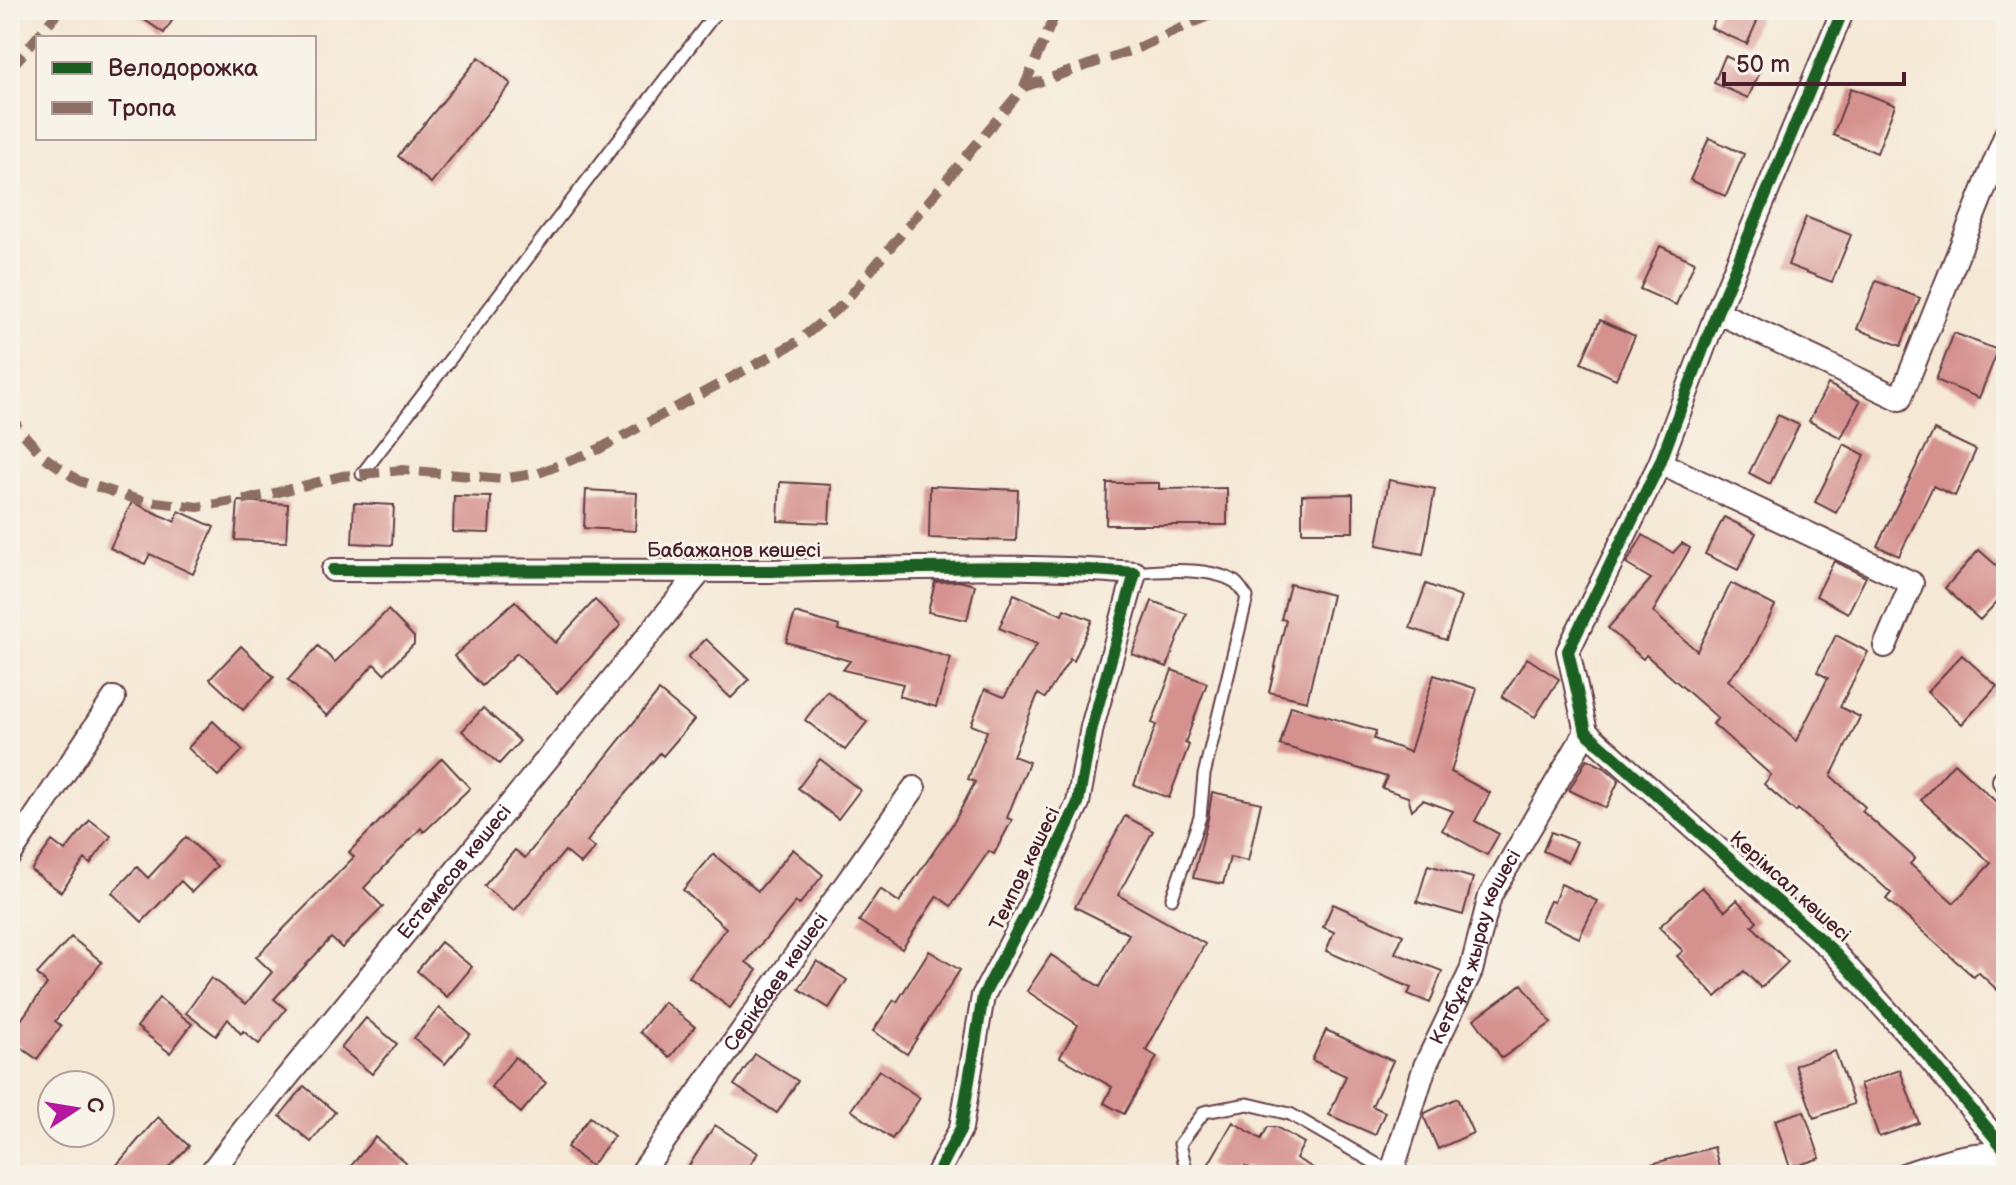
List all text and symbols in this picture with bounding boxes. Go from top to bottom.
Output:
legend [36,36,316,140]
scale bar [1724,36,1904,86]
text: 50 m [1736,50,1790,79]
text: Велодорожка [108,54,258,83]
text: Тропа [108,94,176,123]
street label: Бабажанов көшесі [647,539,821,563]
street label: Естемесов көшесі [393,800,517,944]
street label: Теипов көшесі [985,803,1065,935]
street label: Керімсал көшесі [1725,826,1855,948]
street label: Кетбұға жырау көшесі [1425,845,1526,1049]
street label: Серікбаев көшесі [719,908,834,1056]
north arrow [36,1069,116,1149]
text: С [79,1095,109,1115]

